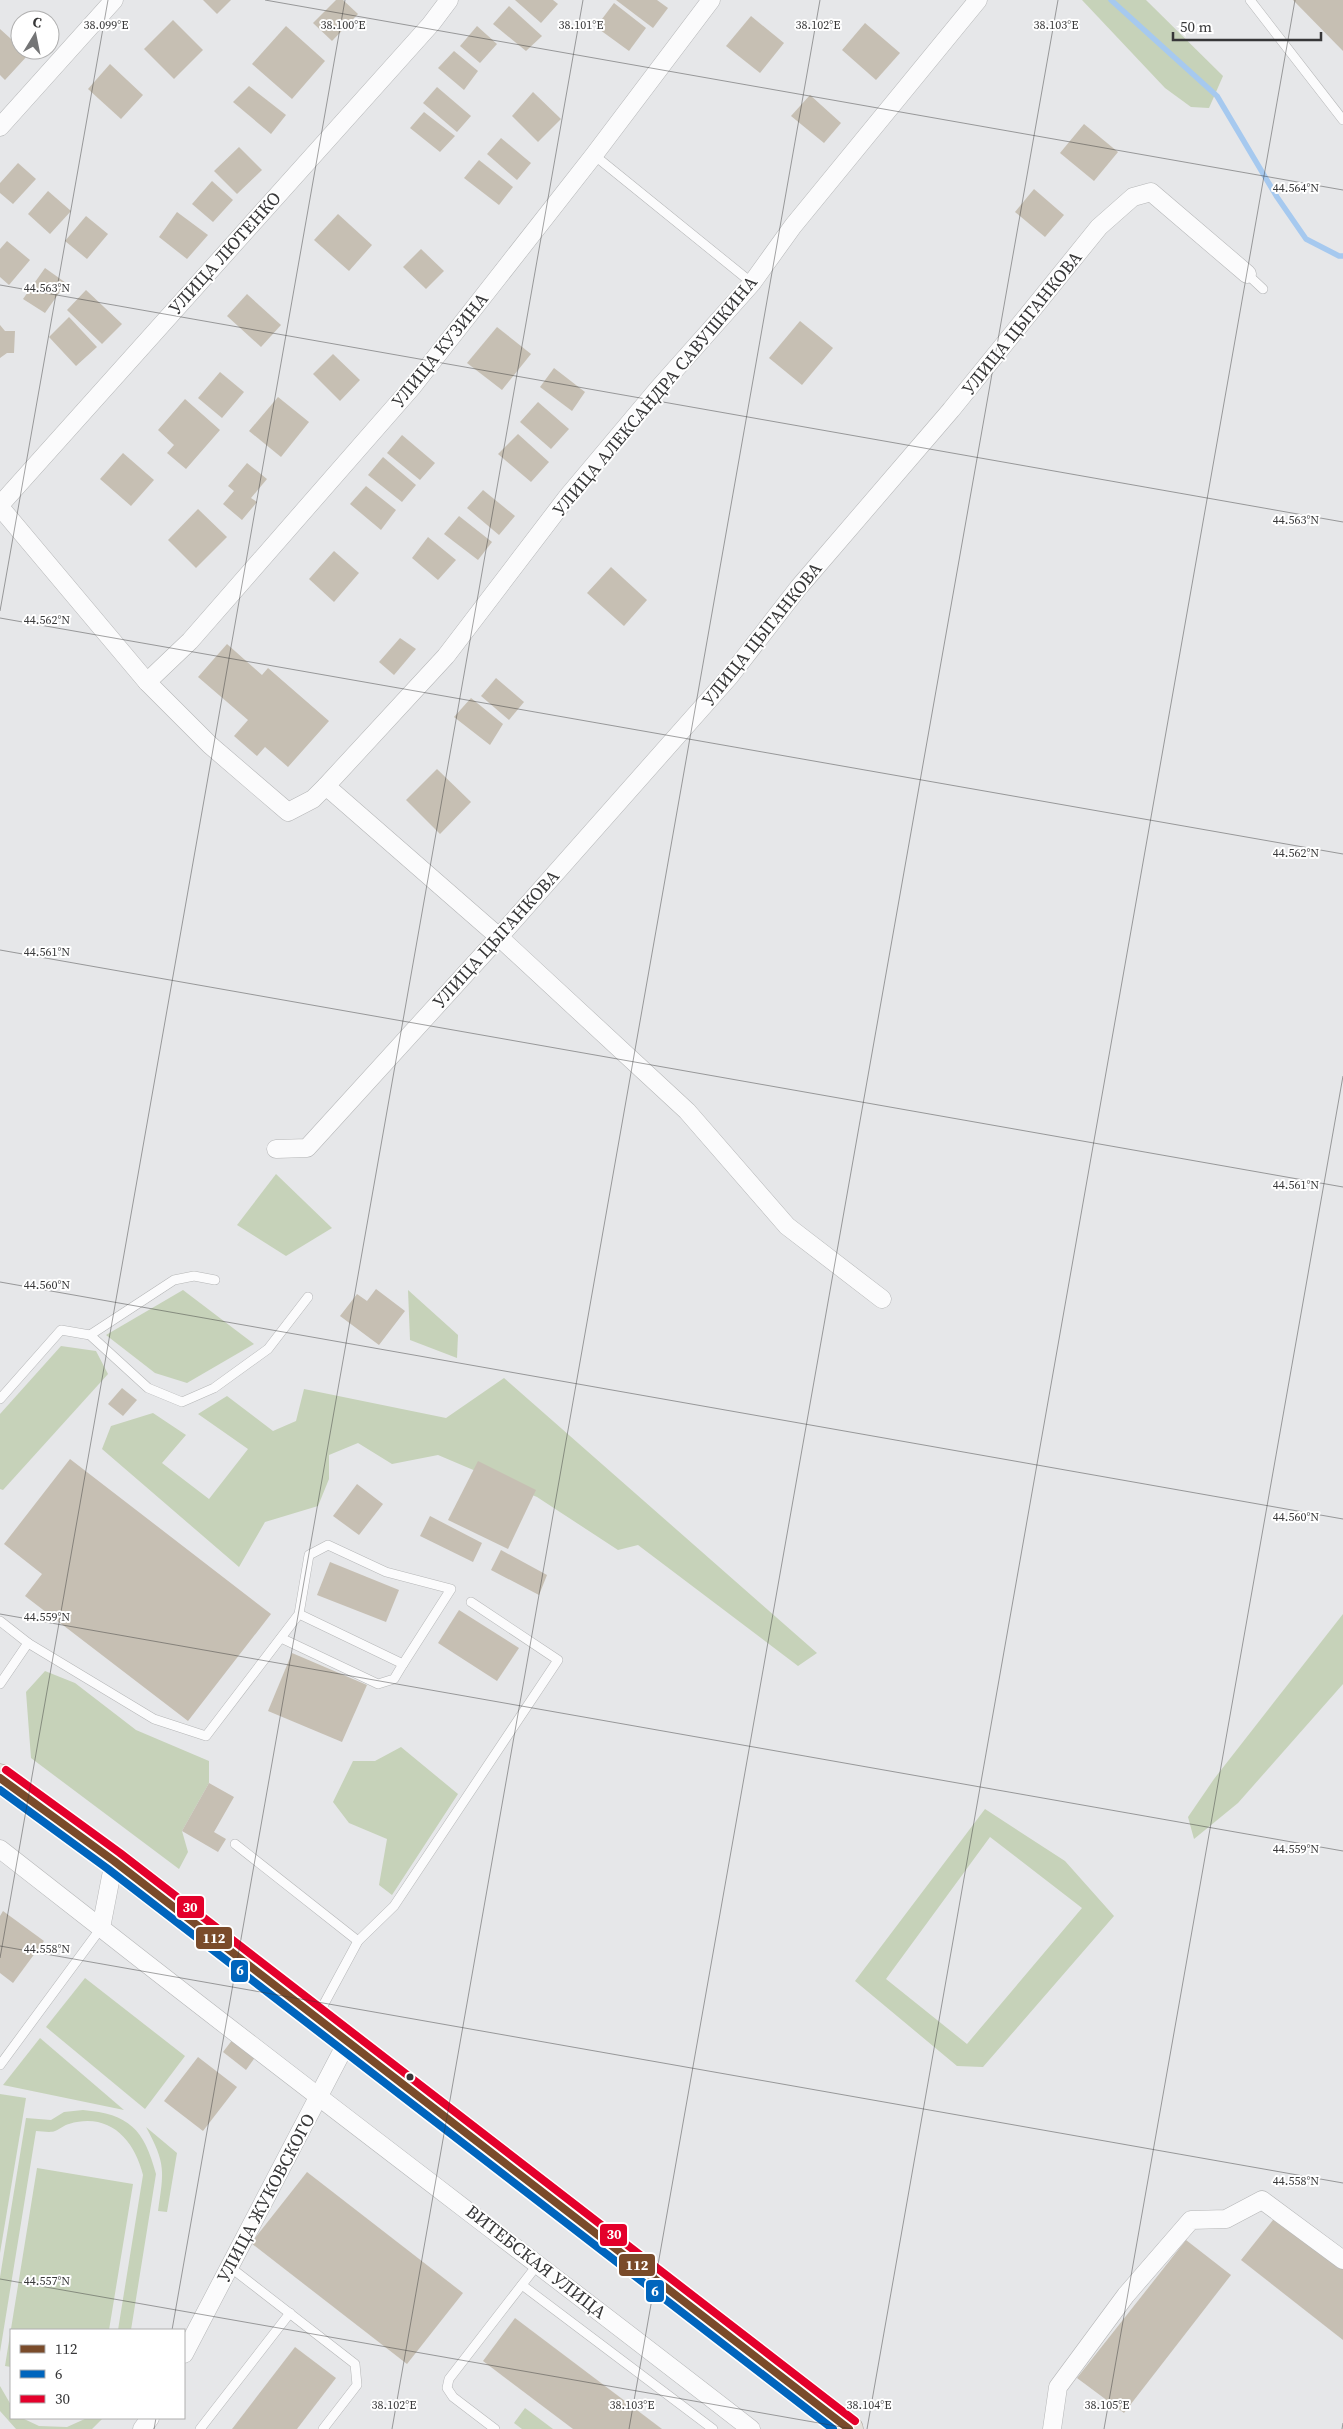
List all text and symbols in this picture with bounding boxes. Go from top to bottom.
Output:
north arrow [10,10,60,60]
scale bar [1173,10,1320,42]
text: С [31,12,44,33]
text: 50 m [1180,16,1212,37]
text: 38.099°E [84,17,128,33]
text: 38.100°E [321,17,365,33]
text: 38.101°E [559,17,603,33]
text: 38.102°E [796,17,840,33]
text: 38.103°E [1034,17,1078,33]
text: 44.564°N [1273,180,1319,196]
street label: УЛИЦА ЛЮТЕНКО [163,186,287,320]
street label: УЛИЦА ЦЫГАНКОВА [956,245,1088,400]
street label: УЛИЦА АЛЕКСАНДРА САВУШКИНА [547,270,763,521]
text: 44.563°N [24,280,70,296]
street label: УЛИЦА КУЗИНА [385,287,494,412]
text: 44.563°N [1273,512,1319,528]
street label: УЛИЦА ЦЫГАНКОВА [696,556,828,711]
text: 44.562°N [24,612,70,628]
text: 44.562°N [1273,845,1319,861]
street label: УЛИЦА ЦЫГАНКОВА [427,864,565,1013]
text: 44.561°N [24,944,70,960]
text: 44.561°N [1273,1177,1319,1193]
text: 44.560°N [24,1277,70,1293]
text: 44.560°N [1273,1509,1319,1525]
text: 44.559°N [24,1609,70,1625]
text: 44.559°N [1273,1841,1319,1857]
line badge: 30 [176,1895,205,1919]
text: 30 [182,1897,198,1917]
line badge: 112 [195,1926,233,1950]
text: 112 [203,1928,226,1948]
text: 44.558°N [24,1941,70,1957]
line badge: 6 [230,1959,249,1983]
text: 6 [236,1960,244,1980]
unlabelled marker [405,2072,415,2082]
street label: УЛИЦА ЖУКОВСКОГО [210,2109,321,2287]
text: 44.558°N [1273,2173,1319,2189]
street label: ВИТЕБСКАЯ УЛИЦА [461,2199,612,2324]
line badge: 30 [599,2223,628,2247]
text: 30 [606,2224,622,2244]
line badge: 112 [618,2253,656,2277]
text: 112 [626,2255,649,2275]
text: 44.557°N [24,2273,70,2289]
line badge: 6 [645,2279,665,2303]
text: 6 [651,2281,659,2301]
legend [10,2329,185,2419]
text: 112 [55,2338,78,2359]
text: 6 [55,2363,63,2384]
text: 30 [55,2388,70,2409]
text: 38.102°E [372,2397,416,2413]
text: 38.103°E [610,2397,654,2413]
text: 38.104°E [847,2397,891,2413]
text: 38.105°E [1085,2397,1129,2413]

